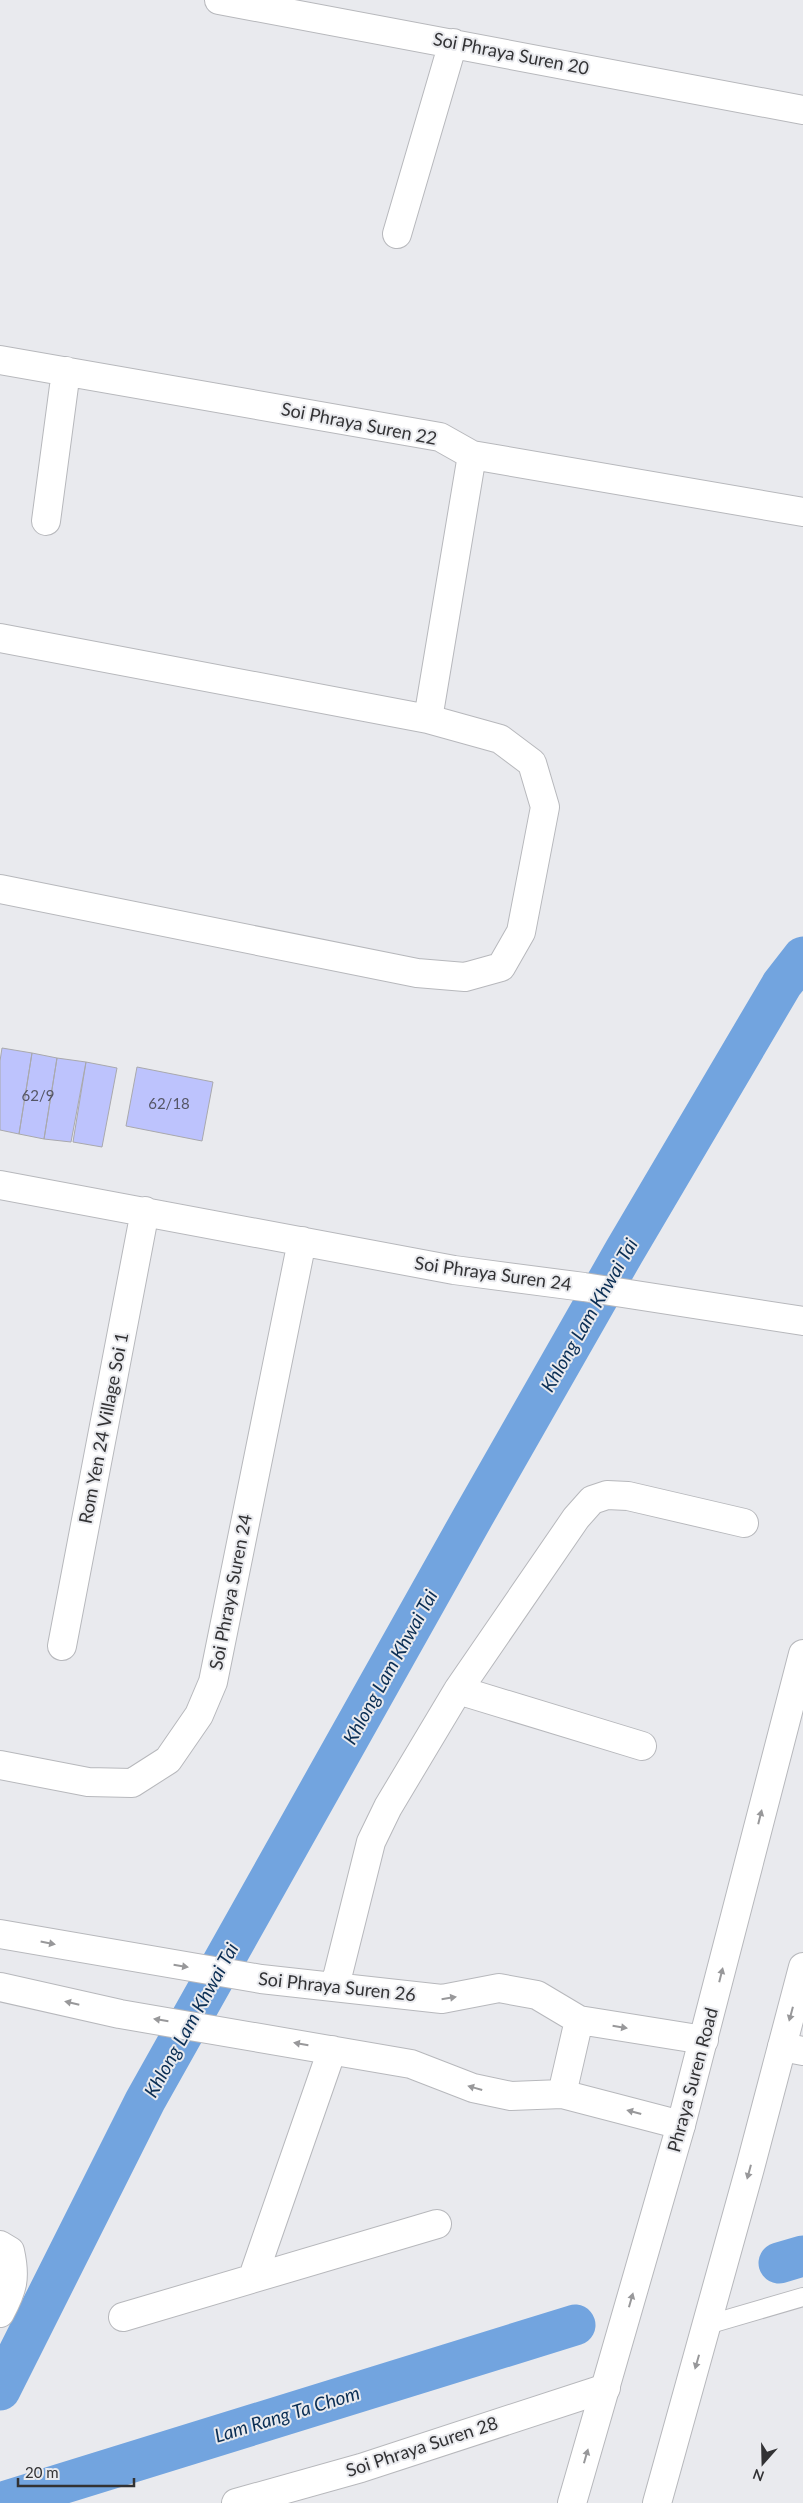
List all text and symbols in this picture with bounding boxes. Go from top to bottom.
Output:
street label: Soi Phraya Suren 20 [431,27,591,79]
street label: Soi Phraya Suren 22 [279,397,439,449]
house number: 62/9 [22,1086,54,1104]
house number: 62/18 [148,1094,190,1112]
water label: Khlong Lam Khwai Tai [535,1234,642,1395]
street label: Soi Phraya Suren 24 [413,1251,573,1295]
street label: Rom Yen 24 Village Soi 1 [74,1330,132,1525]
street label: Soi Phraya Suren 24 [204,1512,256,1672]
water label: Khlong Lam Khwai Tai [338,1585,442,1748]
one-way arrow [756,1810,764,1825]
water label: Khlong Lam Khwai Tai [139,1938,243,2101]
one-way arrow [40,1939,56,1947]
one-way arrow [173,1963,189,1971]
street label: Soi Phraya Suren 26 [257,1967,417,2005]
one-way arrow [717,1967,725,1982]
one-way arrow [441,1993,457,2001]
one-way arrow [65,1999,80,2007]
street label: Phraya Suren Road [662,2005,722,2154]
one-way arrow [786,2007,794,2022]
one-way arrow [153,2016,169,2024]
one-way arrow [612,2023,628,2031]
one-way arrow [294,2040,309,2048]
one-way arrow [467,2083,482,2091]
one-way arrow [627,2108,642,2116]
one-way arrow [745,2164,753,2179]
one-way arrow [627,2292,635,2308]
one-way arrow [692,2355,700,2370]
water label: Lam Rang Ta Chom [212,2381,362,2447]
street label: Soi Phraya Suren 28 [343,2411,500,2481]
north arrow [738,2438,788,2488]
one-way arrow [583,2449,591,2464]
scale bar [18,2456,134,2488]
text: 20 m [25,2463,59,2481]
text: N [750,2466,766,2486]

